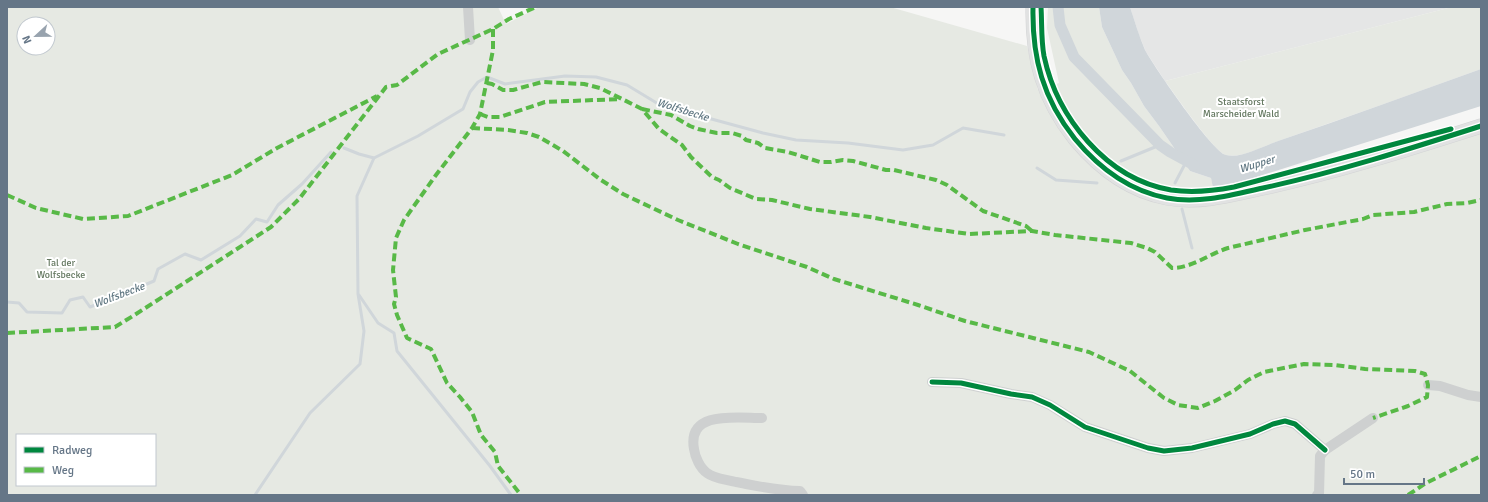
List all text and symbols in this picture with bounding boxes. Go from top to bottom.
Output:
north arrow [16,16,56,56]
text: N [20,34,35,46]
water label: Wolfsbecke [655,96,711,124]
park label: Staatsforst Marscheider Wald [1203,96,1279,120]
water label: Wupper [1238,152,1278,176]
park label: Tal der Wolfsbecke [37,257,85,281]
water label: Wolfsbecke [92,279,147,311]
legend [16,434,156,486]
text: Radweg [52,443,92,458]
scale bar [1344,460,1424,486]
text: Weg [52,463,74,478]
text: 50 m [1350,467,1375,482]

